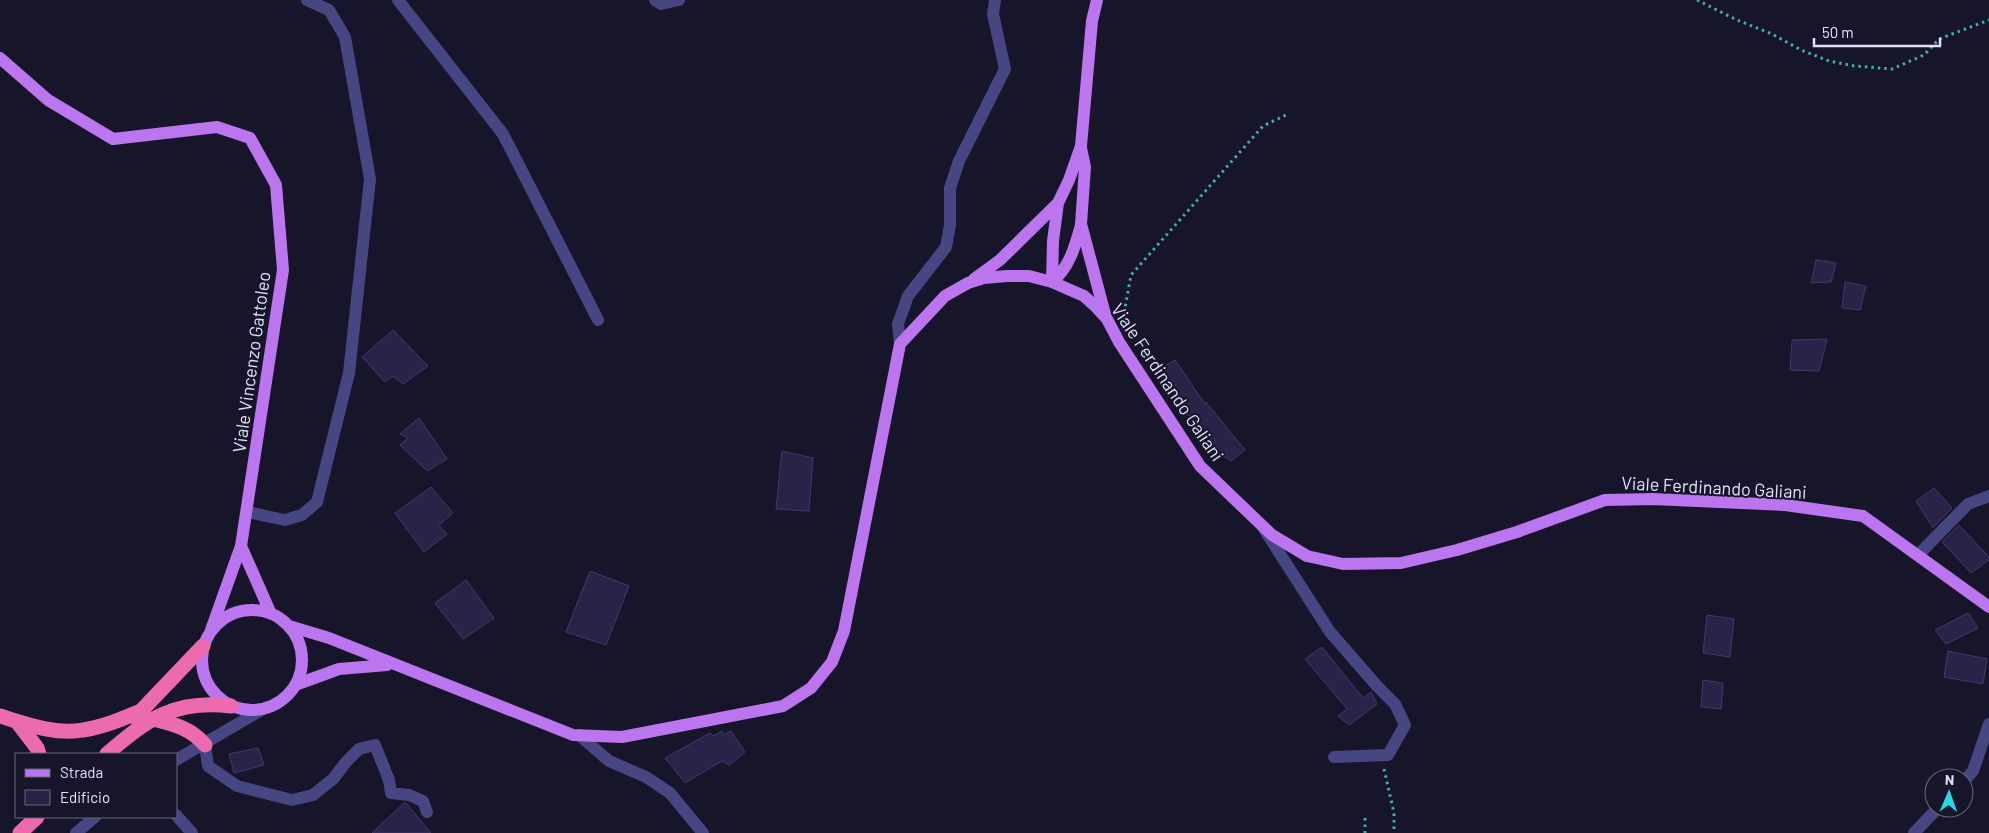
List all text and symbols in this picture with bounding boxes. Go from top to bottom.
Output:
scale bar [1814,15,1940,47]
text: 50 m [1822,23,1854,41]
street label: Viale Vincenzo Gattoleo [227,270,275,454]
street label: Viale Ferdinando Galiani [1107,299,1229,465]
street label: Viale Ferdinando Galiani [1621,471,1807,503]
legend [15,753,178,818]
text: Strada [60,763,103,781]
north arrow [1924,768,1974,818]
text: N [1945,771,1954,788]
text: Edificio [60,788,110,806]

